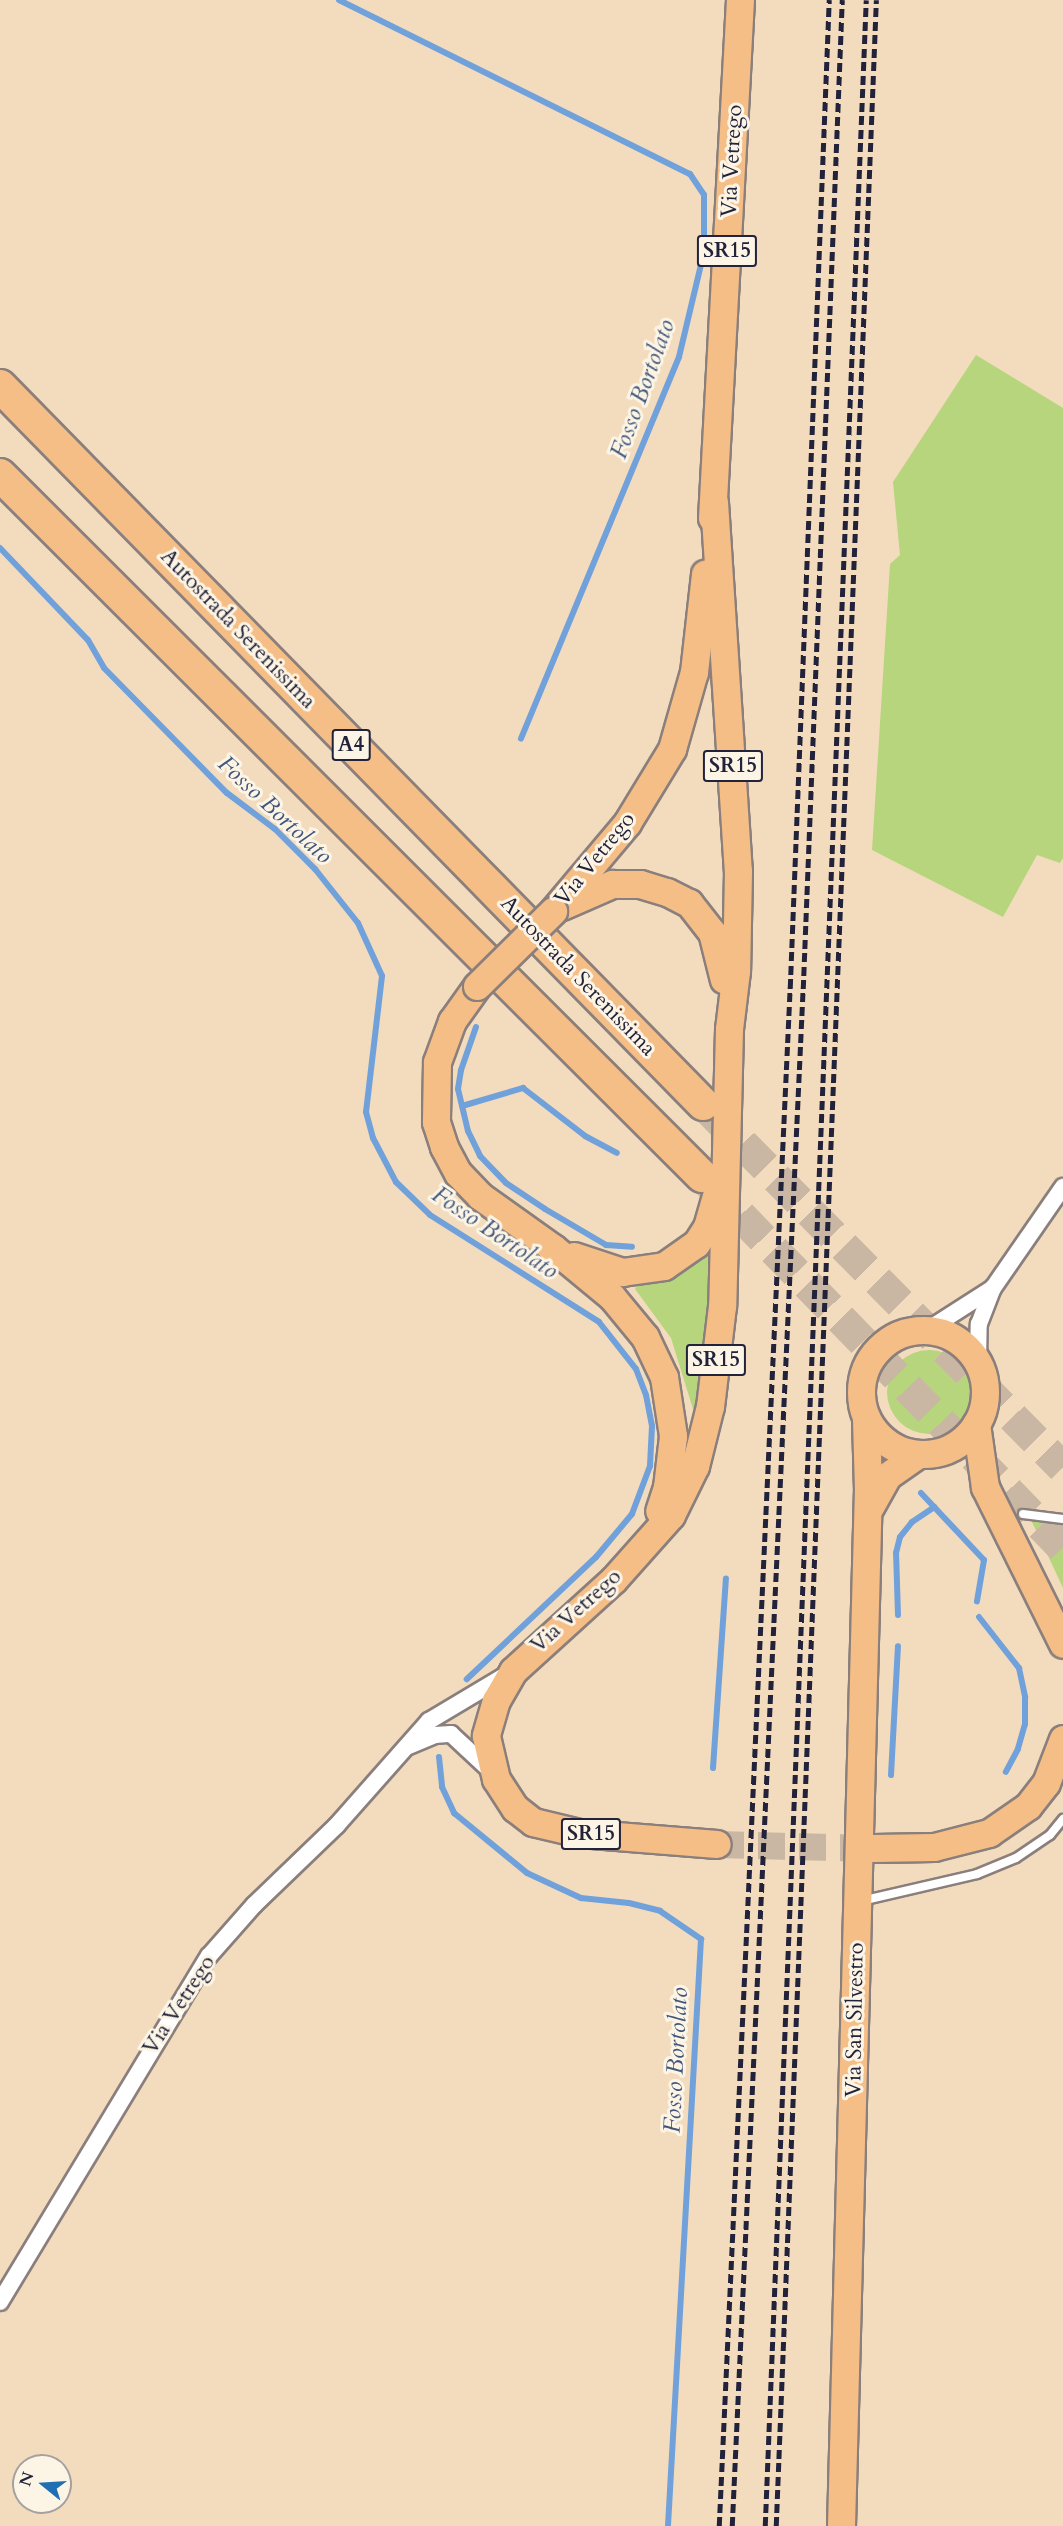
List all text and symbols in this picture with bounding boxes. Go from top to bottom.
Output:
street label: Via Vetrego [716,104,748,218]
road number: SR15 [696,233,758,269]
water label: Fosso Bortolato [605,316,681,462]
street label: Autostrada Serenissima [155,543,321,715]
road number: A4 [332,727,370,763]
road number: SR15 [702,748,764,784]
water label: Fosso Bortolato [212,750,338,870]
street label: Via Vetrego [549,807,641,911]
street label: Autostrada Serenissima [495,890,661,1062]
water label: Fosso Bortolato [427,1180,563,1286]
road number: SR15 [684,1342,748,1378]
street label: Via Vetrego [525,1563,627,1659]
road number: SR15 [560,1816,622,1852]
street label: Via San Silvestro [840,1942,870,2098]
street label: Via Vetrego [137,1950,221,2060]
water label: Fosso Bortolato [658,1986,694,2134]
north arrow [12,2454,72,2514]
text: N [14,2469,39,2489]

